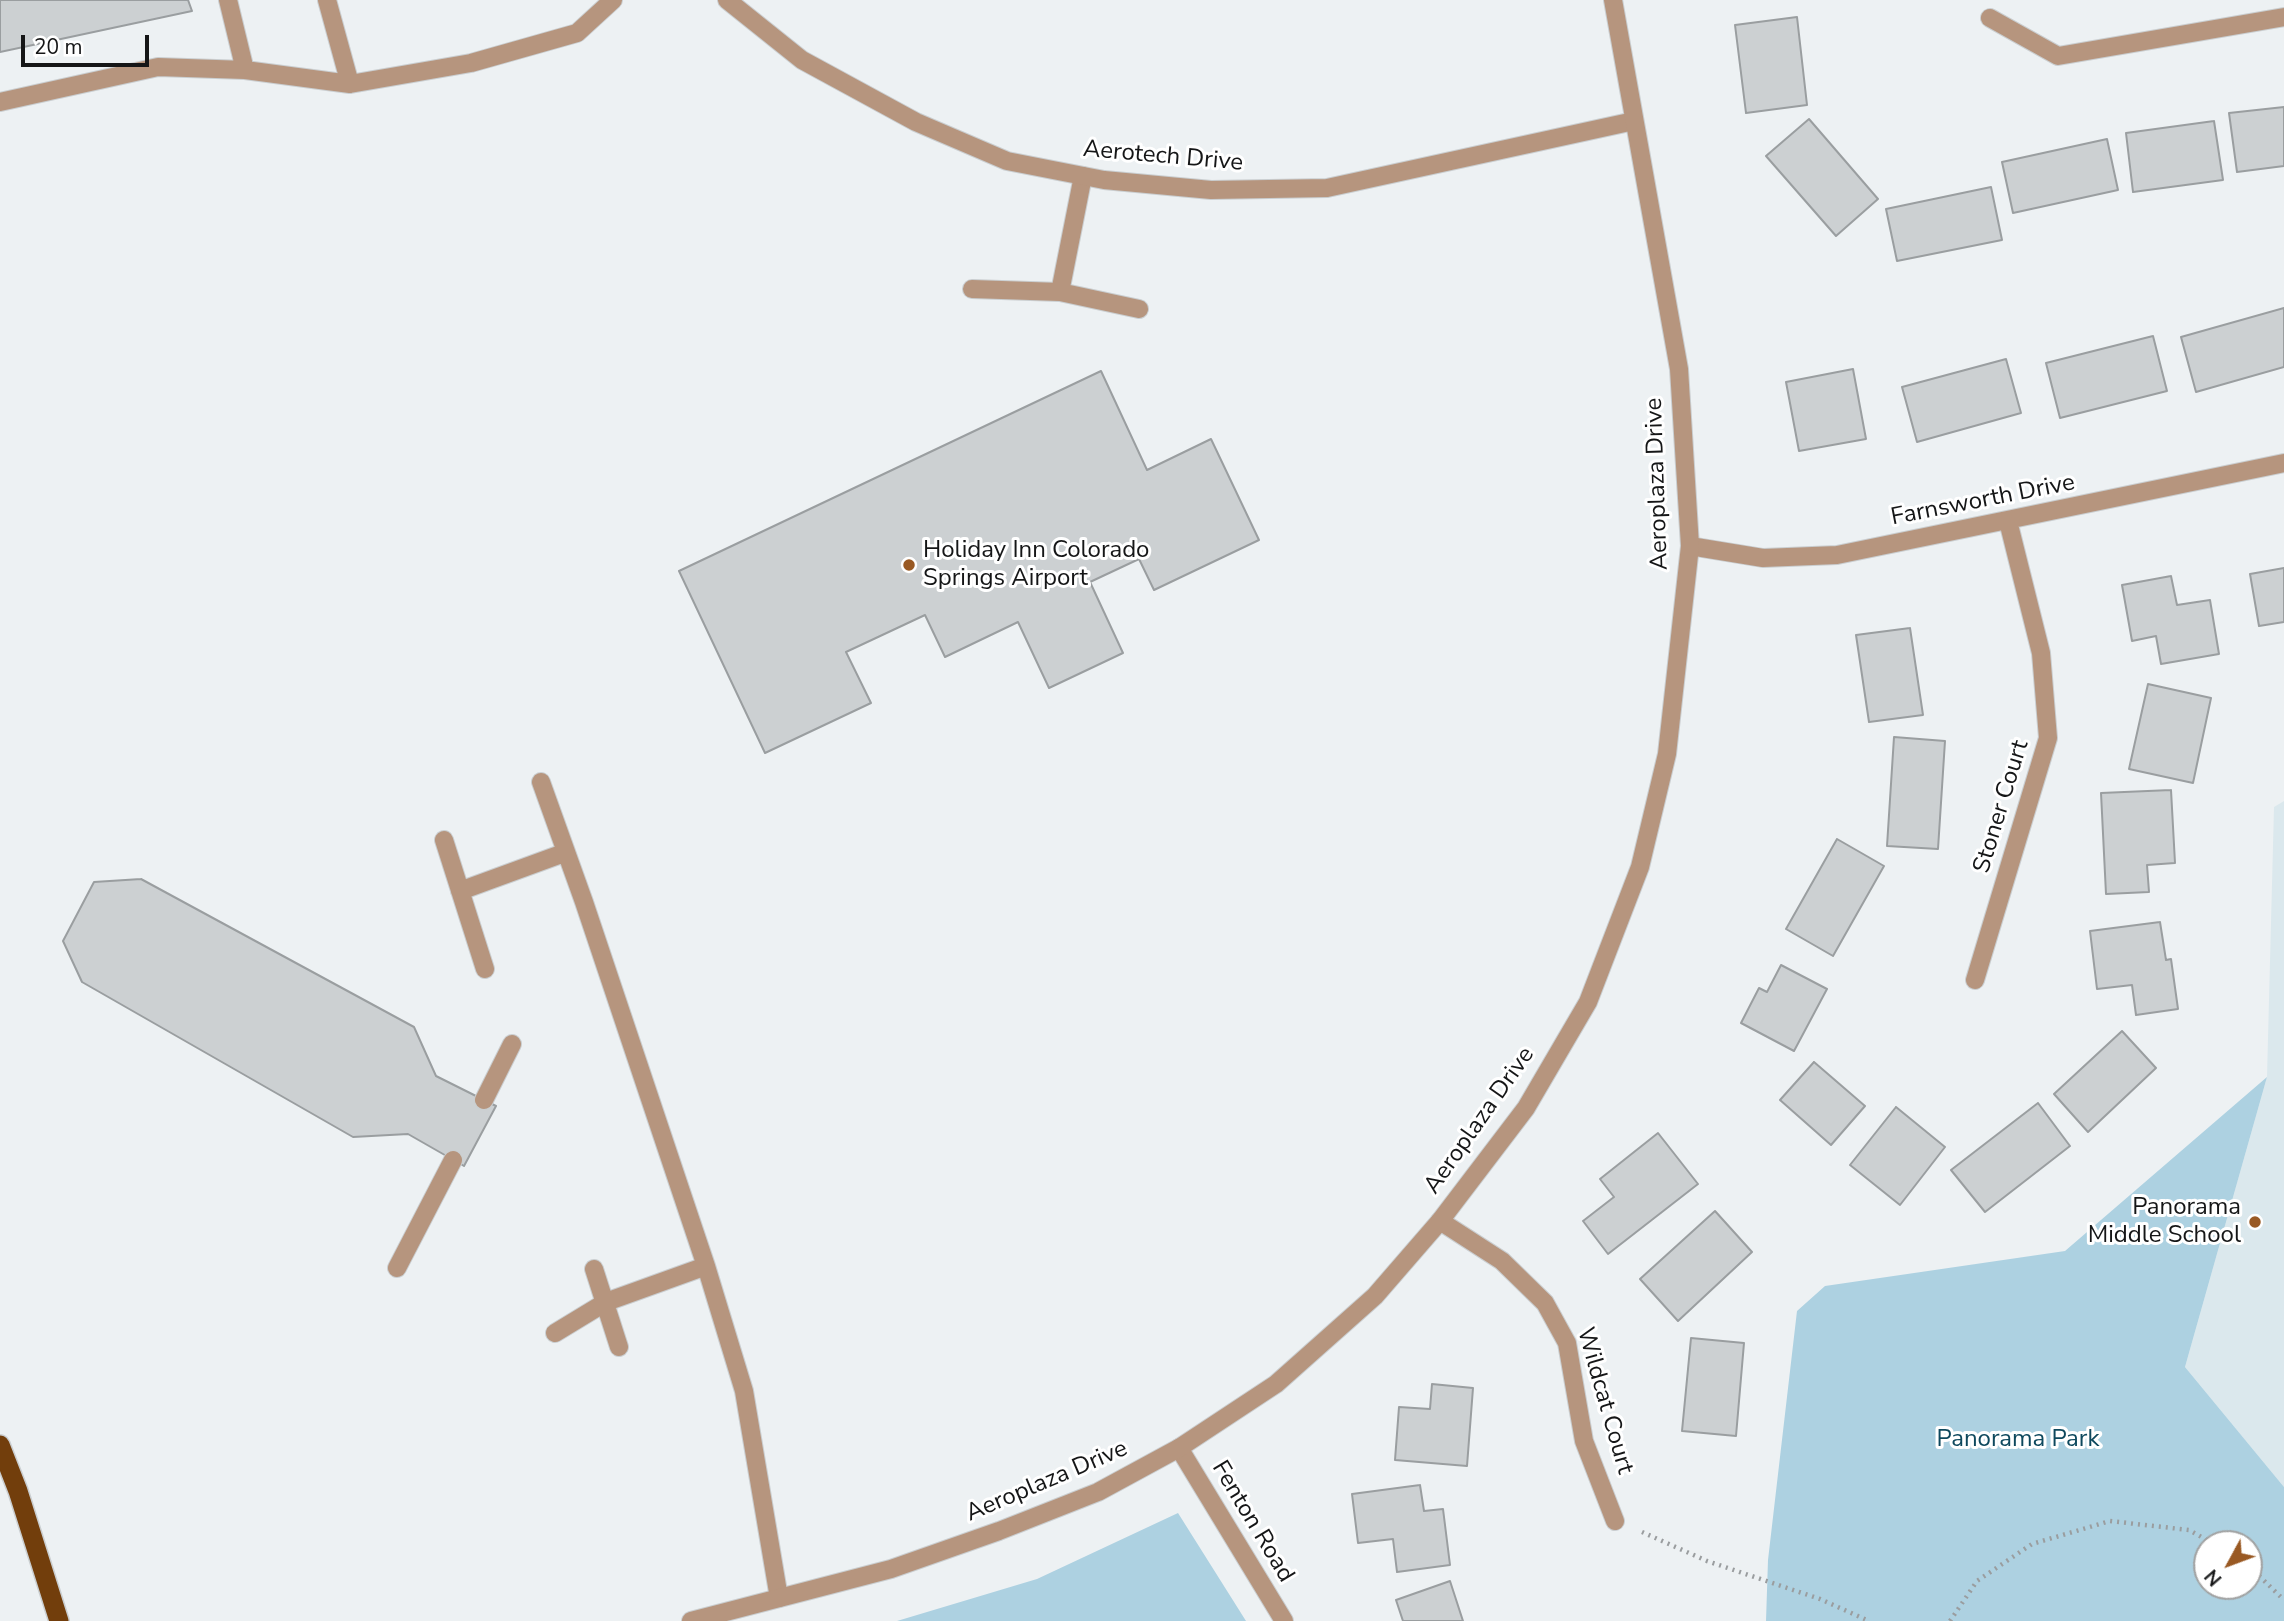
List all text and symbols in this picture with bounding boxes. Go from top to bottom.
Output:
scale bar [24,21,152,65]
text: 20 m [34,33,83,61]
street label: Aerotech Drive [1082,136,1244,178]
street label: Aeroplaza Drive [1641,397,1675,571]
street label: Farnsworth Drive [1889,469,2077,533]
place label: Holiday Inn Colorado Springs Airport [923,537,1149,593]
marker: Holiday Inn Colorado Springs Airport [901,557,917,573]
street label: Stoner Court [1968,737,2036,877]
street label: Aeroplaza Drive [1419,1042,1541,1200]
place label: Panorama Middle School [2088,1194,2241,1250]
marker: Panorama Middle School [2247,1214,2263,1230]
street label: Wildcat Court [1569,1324,1639,1478]
park label: Panorama Park [1937,1426,2099,1454]
street label: Aeroplaza Drive [962,1435,1132,1529]
street label: Fenton Road [1205,1456,1299,1588]
north arrow [2193,1530,2263,1600]
text: N [2199,1564,2228,1591]

